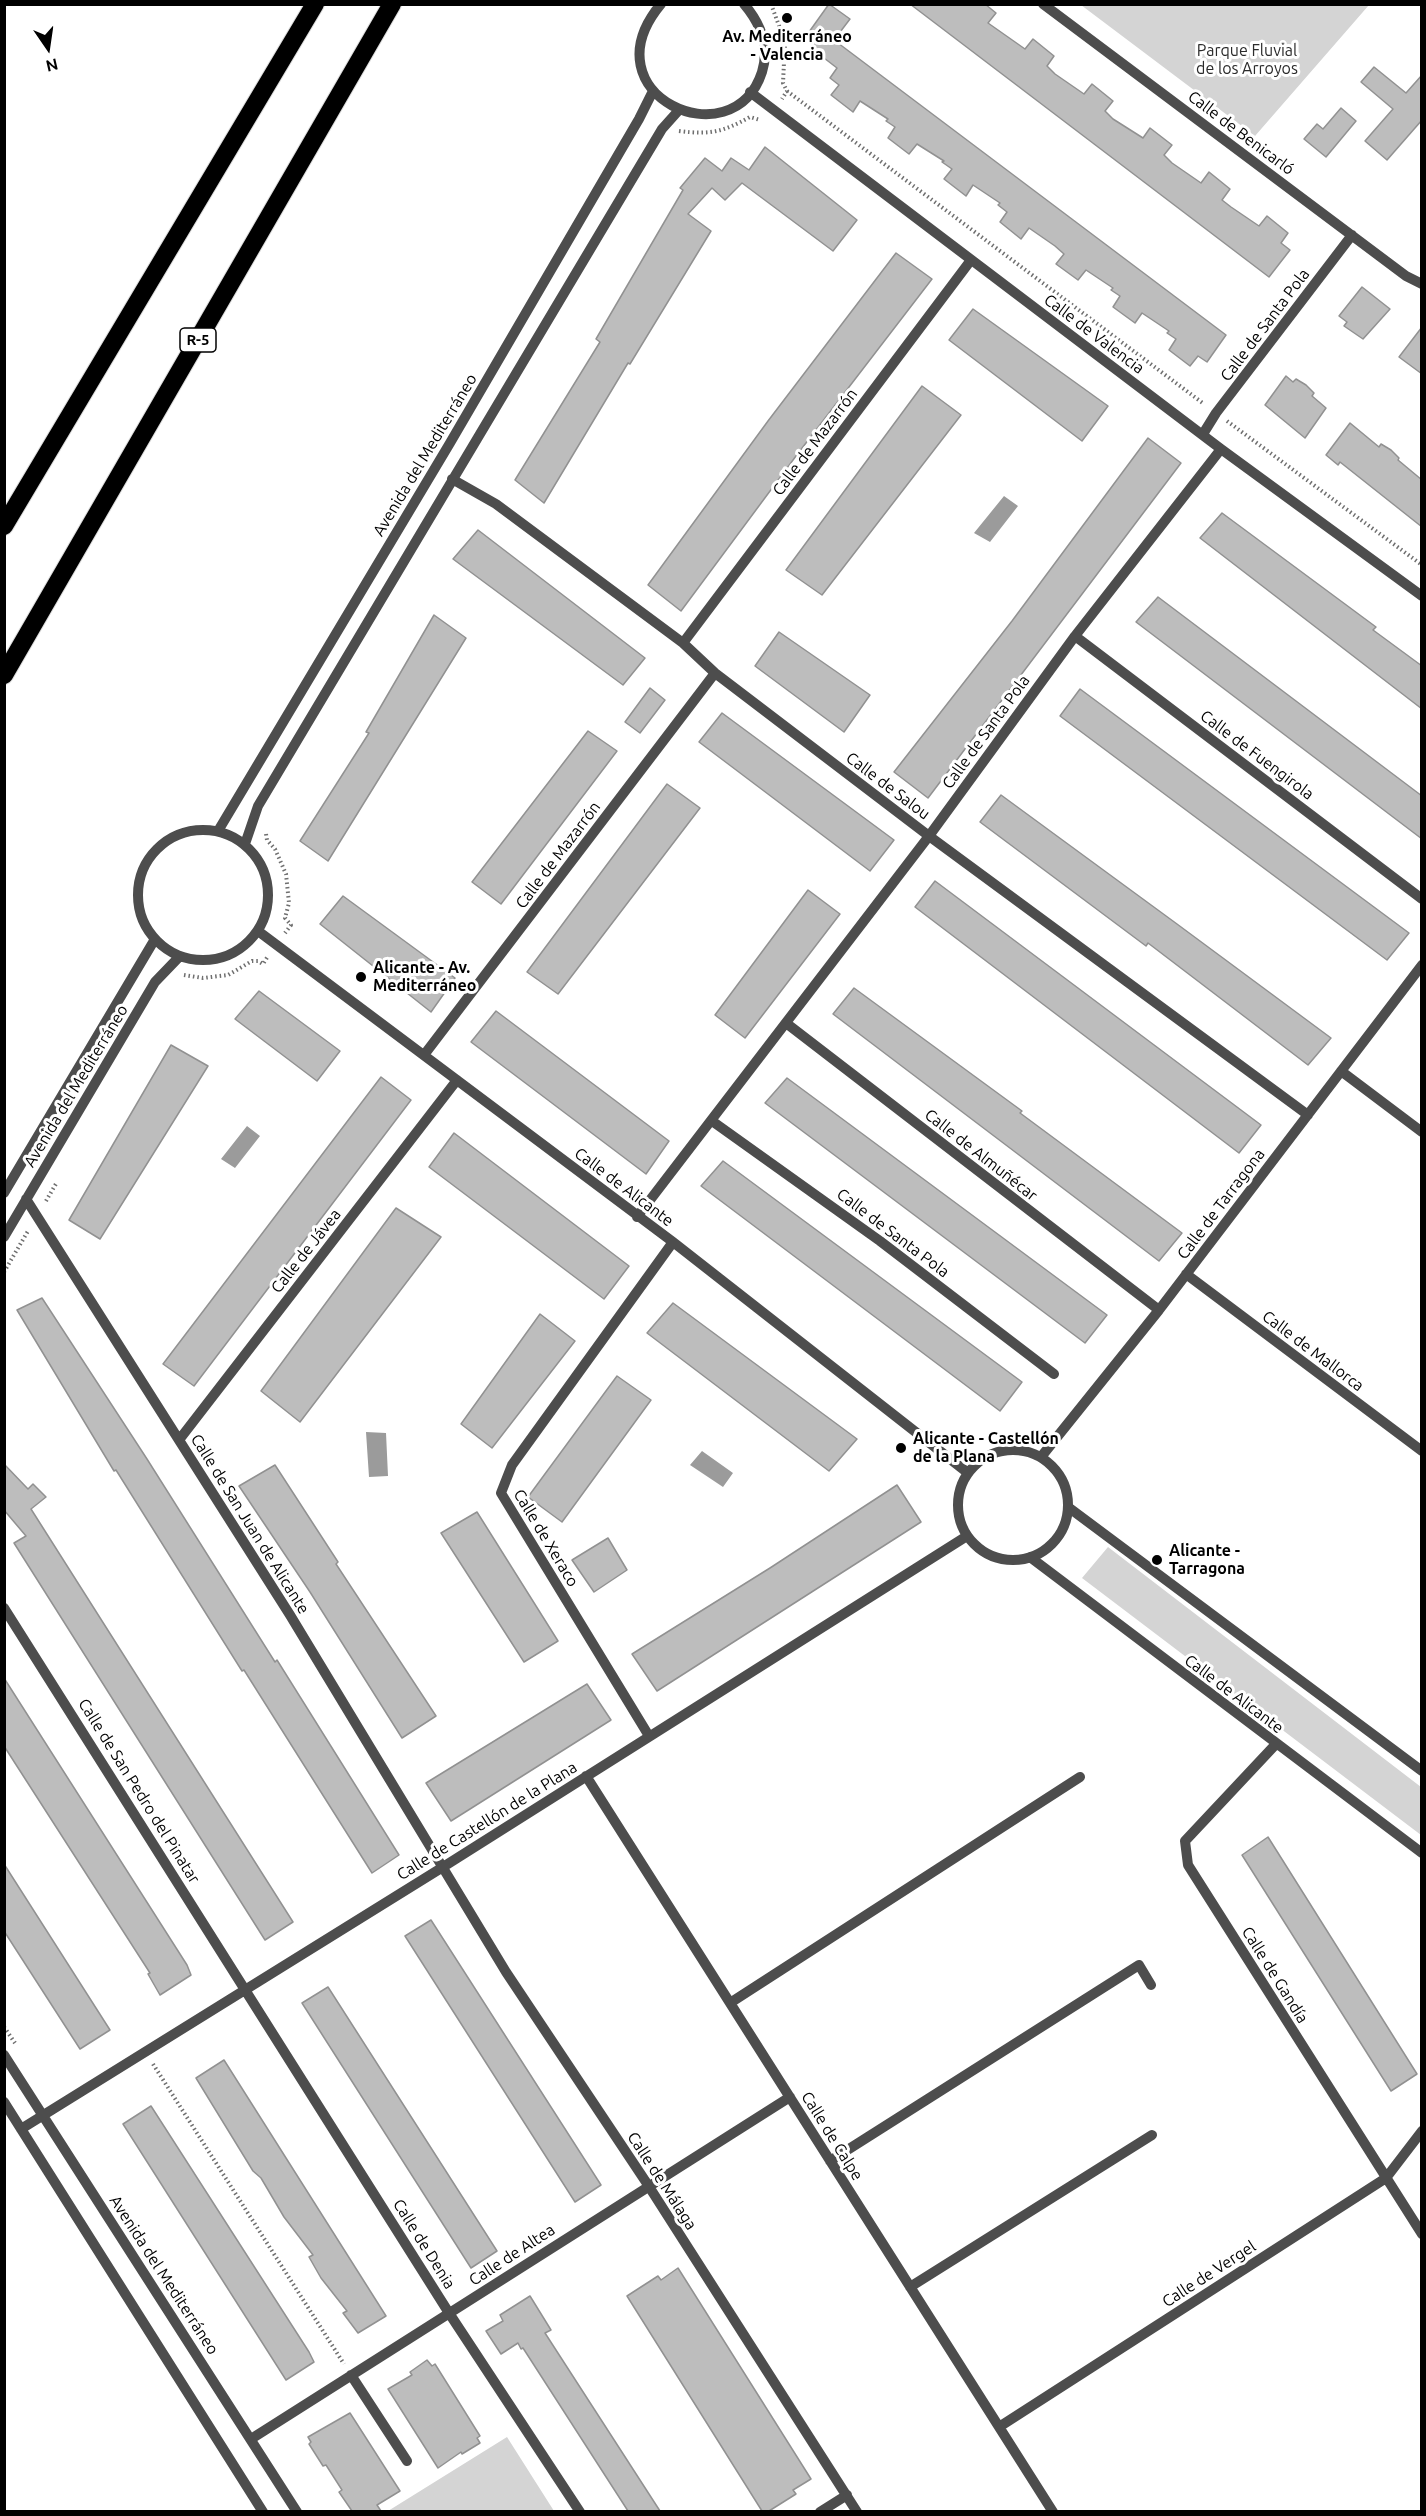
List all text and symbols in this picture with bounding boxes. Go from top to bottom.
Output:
marker: Av. Mediterráneo - Valencia [780,11,794,25]
north arrow [18,18,78,78]
place label: Av. Mediterráneo - Valencia [722,27,852,65]
park label: Parque Fluvial de los Arroyos [1196,41,1298,79]
text: N [44,55,60,76]
street label: Calle de Benicarló [1184,87,1298,179]
street label: Calle de Santa Pola [1216,265,1314,385]
street label: Calle de Valencia [1040,290,1148,378]
road number: R-5 [180,328,216,352]
street label: Avenida del Mediterráneo [369,370,481,540]
street label: Calle de Mazarrón [768,385,862,499]
street label: Calle de Santa Pola [938,671,1034,793]
street label: Calle de Fuengirola [1197,706,1317,804]
street label: Calle de Salou [842,748,934,824]
street label: Calle de Mazarrón [511,798,605,912]
place label: Alicante - Av. Mediterráneo [373,958,476,996]
marker: Alicante - Av. Mediterráneo [354,970,368,984]
street label: Avenida del Mediterráneo [20,1001,132,1171]
street label: Calle de Almuñécar [921,1105,1041,1205]
street label: Calle de Alicante [571,1143,677,1231]
street label: Calle de Tarragona [1173,1145,1269,1263]
street label: Calle de Santa Pola [833,1184,953,1282]
street label: Calle de Jávea [267,1205,345,1297]
street label: Calle de Mallorca [1258,1307,1368,1395]
place label: Alicante - Castellón de la Plana [913,1429,1059,1467]
street label: Calle de San Juan de Alicante [187,1431,313,1617]
marker: Alicante - Castellón de la Plana [894,1441,908,1455]
street label: Calle de Xeraco [509,1486,583,1590]
place label: Alicante - Tarragona [1169,1541,1245,1579]
marker: Alicante - Tarragona [1150,1553,1164,1567]
street label: Calle de Alicante [1181,1650,1287,1738]
street label: Calle de San Pedro del Pinatar [74,1695,204,1887]
street label: Calle de Castellón de la Plana [393,1758,581,1884]
street label: Calle de Gandía [1238,1923,1312,2027]
street label: Calle de Calpe [797,2088,867,2184]
street label: Calle de Málaga [623,2128,701,2234]
street label: Avenida del Mediterráneo [105,2192,223,2358]
street label: Calle de Denia [389,2196,459,2292]
street label: Calle de Altea [465,2220,559,2290]
street label: Calle de Vergel [1159,2237,1259,2311]

